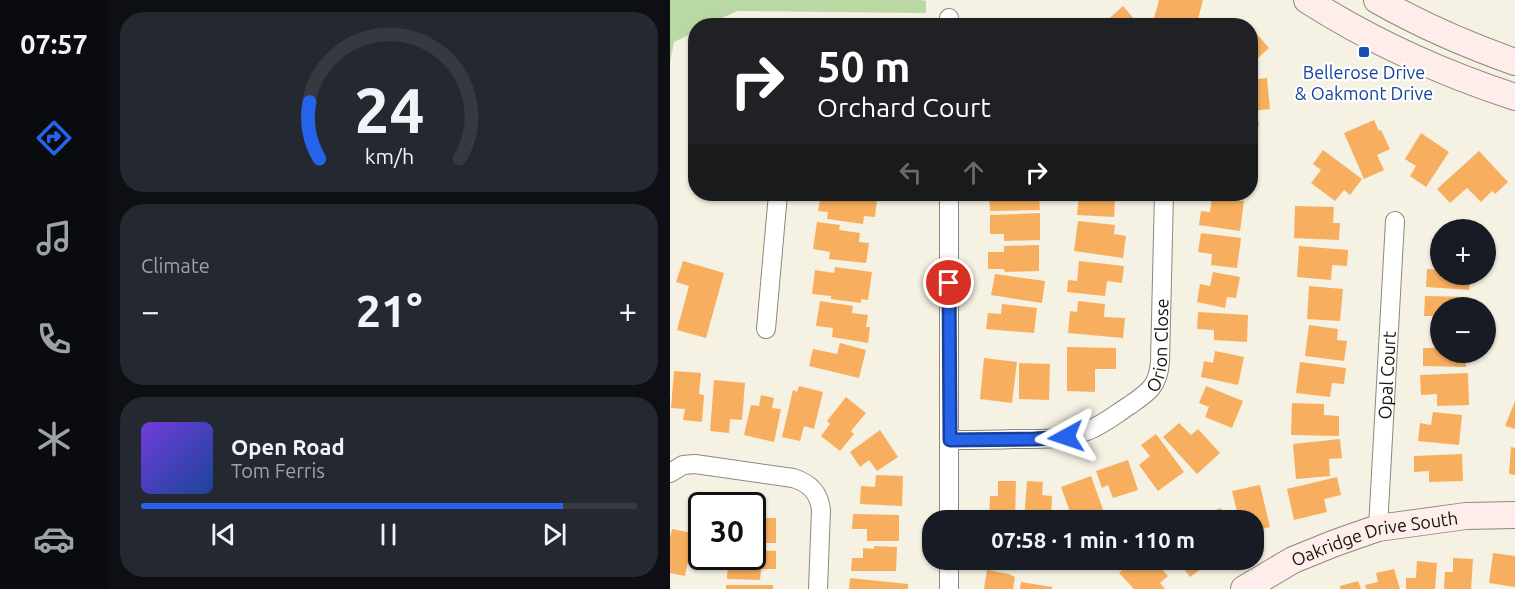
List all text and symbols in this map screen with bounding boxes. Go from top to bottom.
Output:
text: 07:57 [20,29,88,59]
icon: right [718,42,796,120]
text: 50 m [817,43,911,90]
marker: Bellerose Drive & Oakmont Drive [1357,45,1371,59]
place label: Bellerose Drive & Oakmont Drive [1295,62,1433,103]
text: 24 [354,75,424,145]
text: Orchard Court [817,92,991,122]
icon: directions [33,117,75,159]
text: km/h [364,145,414,169]
icon: left [894,156,927,189]
icon: ahead [957,156,990,189]
icon: right [1020,156,1053,189]
icon: music [33,217,75,259]
map controls [1430,219,1496,363]
button: + [1430,219,1496,285]
text: Climate [141,254,210,277]
pin [923,257,974,308]
icon: arrive [932,266,965,299]
text: 21° [356,285,422,336]
text: − [141,292,160,329]
text: + [618,292,637,329]
button: − [1430,297,1496,363]
street label: Orion Close [1141,298,1172,396]
icon: phone [33,318,75,360]
street label: Opal Court [1374,331,1399,420]
position arrow [1034,405,1098,469]
icon: climate [33,418,75,460]
text: Open Road [231,434,345,459]
text: Tom Ferris [231,459,325,482]
speed limit sign: 30 [688,492,766,570]
street label: Oakridge Drive South [1288,507,1459,570]
icon: car [33,518,75,560]
icon: previous [207,518,240,551]
icon: pause [372,518,405,551]
icon: next [538,518,571,551]
text: 07:58 · 1 min · 110 m [991,527,1195,552]

